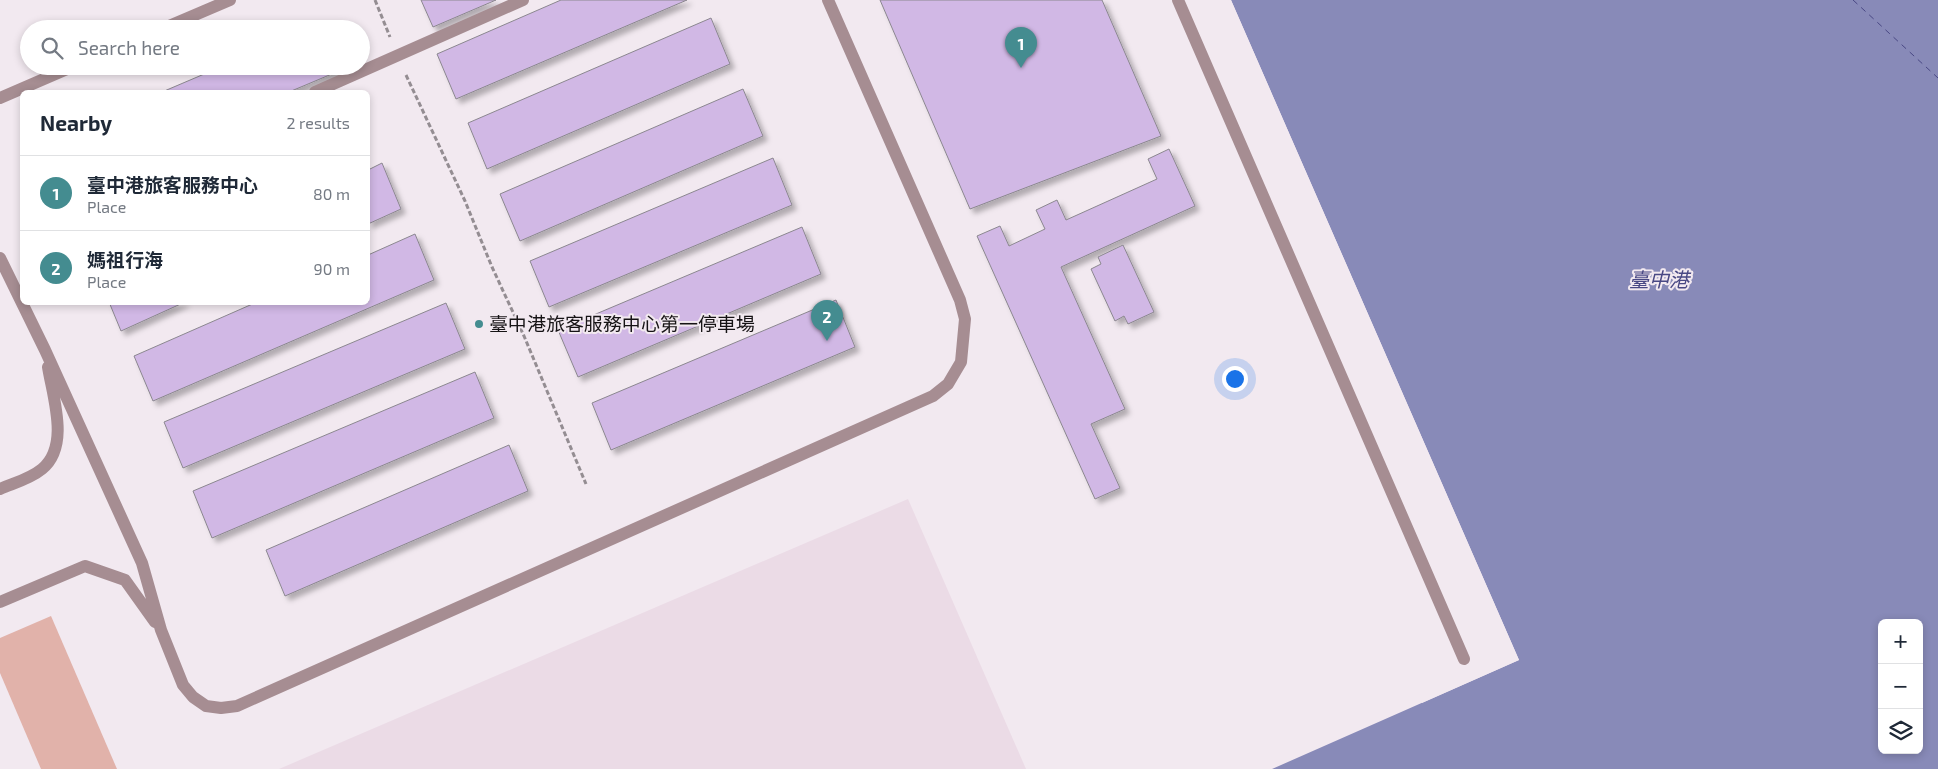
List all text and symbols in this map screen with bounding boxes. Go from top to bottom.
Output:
search box [20,20,370,75]
pin: 1 [1005,27,1037,68]
icon: search [38,34,66,62]
text: Search here [78,36,180,59]
text: Nearby [40,110,112,135]
text: 2 results [287,113,350,132]
text: 臺中港旅客服務中心 [87,173,258,196]
text: 1 [53,184,59,203]
text: 80 m [313,184,350,203]
text: Place [87,197,126,216]
text: 媽祖行海 [87,248,163,271]
text: 2 [51,259,61,278]
text: 90 m [314,259,350,278]
water label: 臺中港 [1629,267,1692,291]
text: Place [87,272,126,291]
pin: 2 [811,300,843,341]
place label: 臺中港旅客服務中心第一停車場 [489,312,755,335]
marker: 臺中港旅客服務中心第一停車場 [473,318,485,330]
your location [1222,366,1248,392]
map controls [1878,619,1923,754]
button: + [1878,619,1923,664]
button: − [1878,664,1923,709]
button: layers [1878,709,1923,754]

